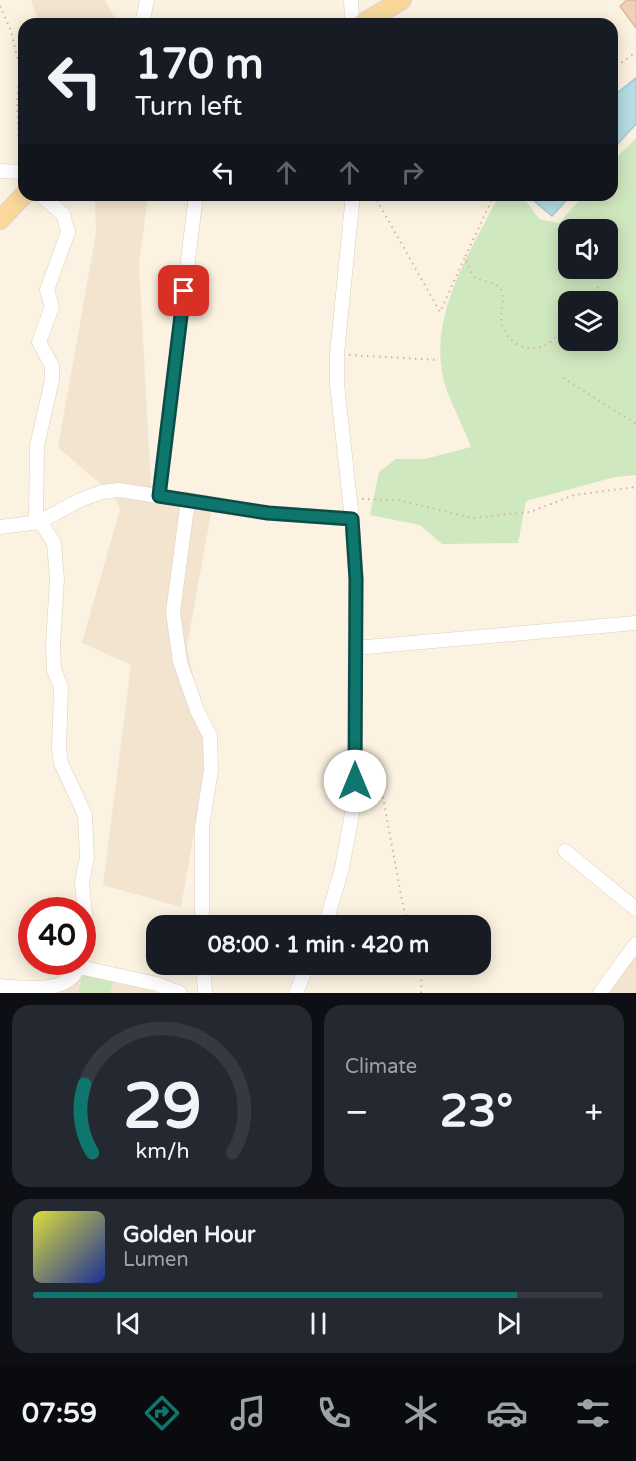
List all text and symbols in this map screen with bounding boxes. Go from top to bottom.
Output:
text: 170 m [135,39,264,90]
icon: left [36,42,114,120]
text: Turn left [135,90,242,123]
icon: left [207,156,240,189]
icon: ahead [270,156,303,189]
icon: ahead [333,156,366,189]
icon: right [396,156,429,189]
map controls [558,219,618,351]
button: sound [558,219,618,279]
pin [158,265,209,316]
icon: arrive [167,274,200,307]
button: layers [558,291,618,351]
position arrow [323,749,387,813]
speed limit sign: 40 [18,897,96,975]
text: 08:00 · 1 min · 420 m [208,932,429,958]
text: Climate [345,1055,417,1079]
text: 29 [123,1070,201,1145]
text: 23° [440,1085,513,1139]
text: − [345,1093,369,1132]
text: + [584,1093,603,1132]
text: km/h [135,1138,189,1164]
text: Golden Hour [123,1222,255,1248]
text: Lumen [123,1248,189,1272]
icon: previous [112,1307,145,1340]
icon: pause [302,1307,335,1340]
icon: next [492,1307,525,1340]
icon: directions [141,1392,183,1434]
icon: music [227,1392,269,1434]
icon: phone [313,1392,355,1434]
icon: climate [400,1392,442,1434]
icon: car [486,1392,528,1434]
icon: filters [572,1392,614,1434]
text: 07:59 [22,1397,97,1430]

